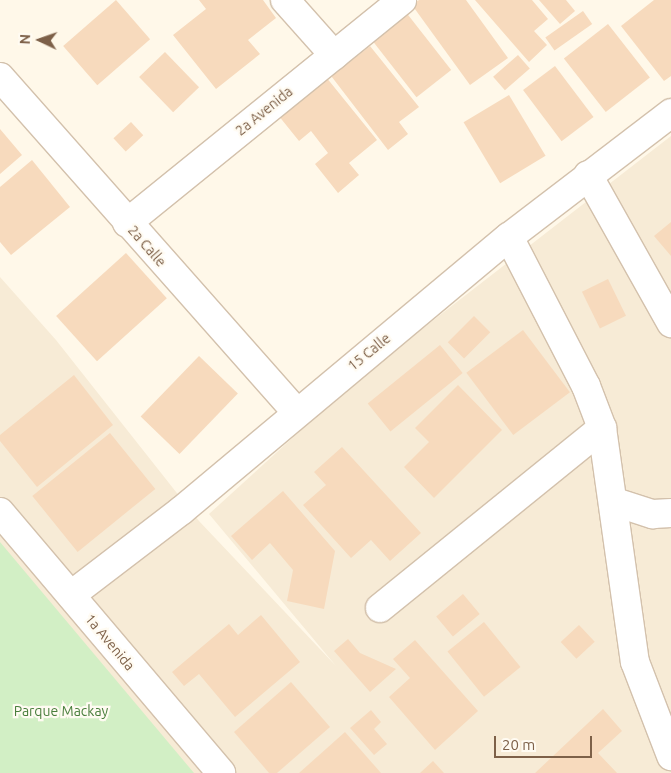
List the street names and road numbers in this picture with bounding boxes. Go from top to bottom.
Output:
street label: 2a Avenida [232,83,296,139]
street label: 2a Calle [125,222,169,270]
street label: 15 Calle [344,330,394,374]
street label: 1a Avenida [82,610,138,674]

